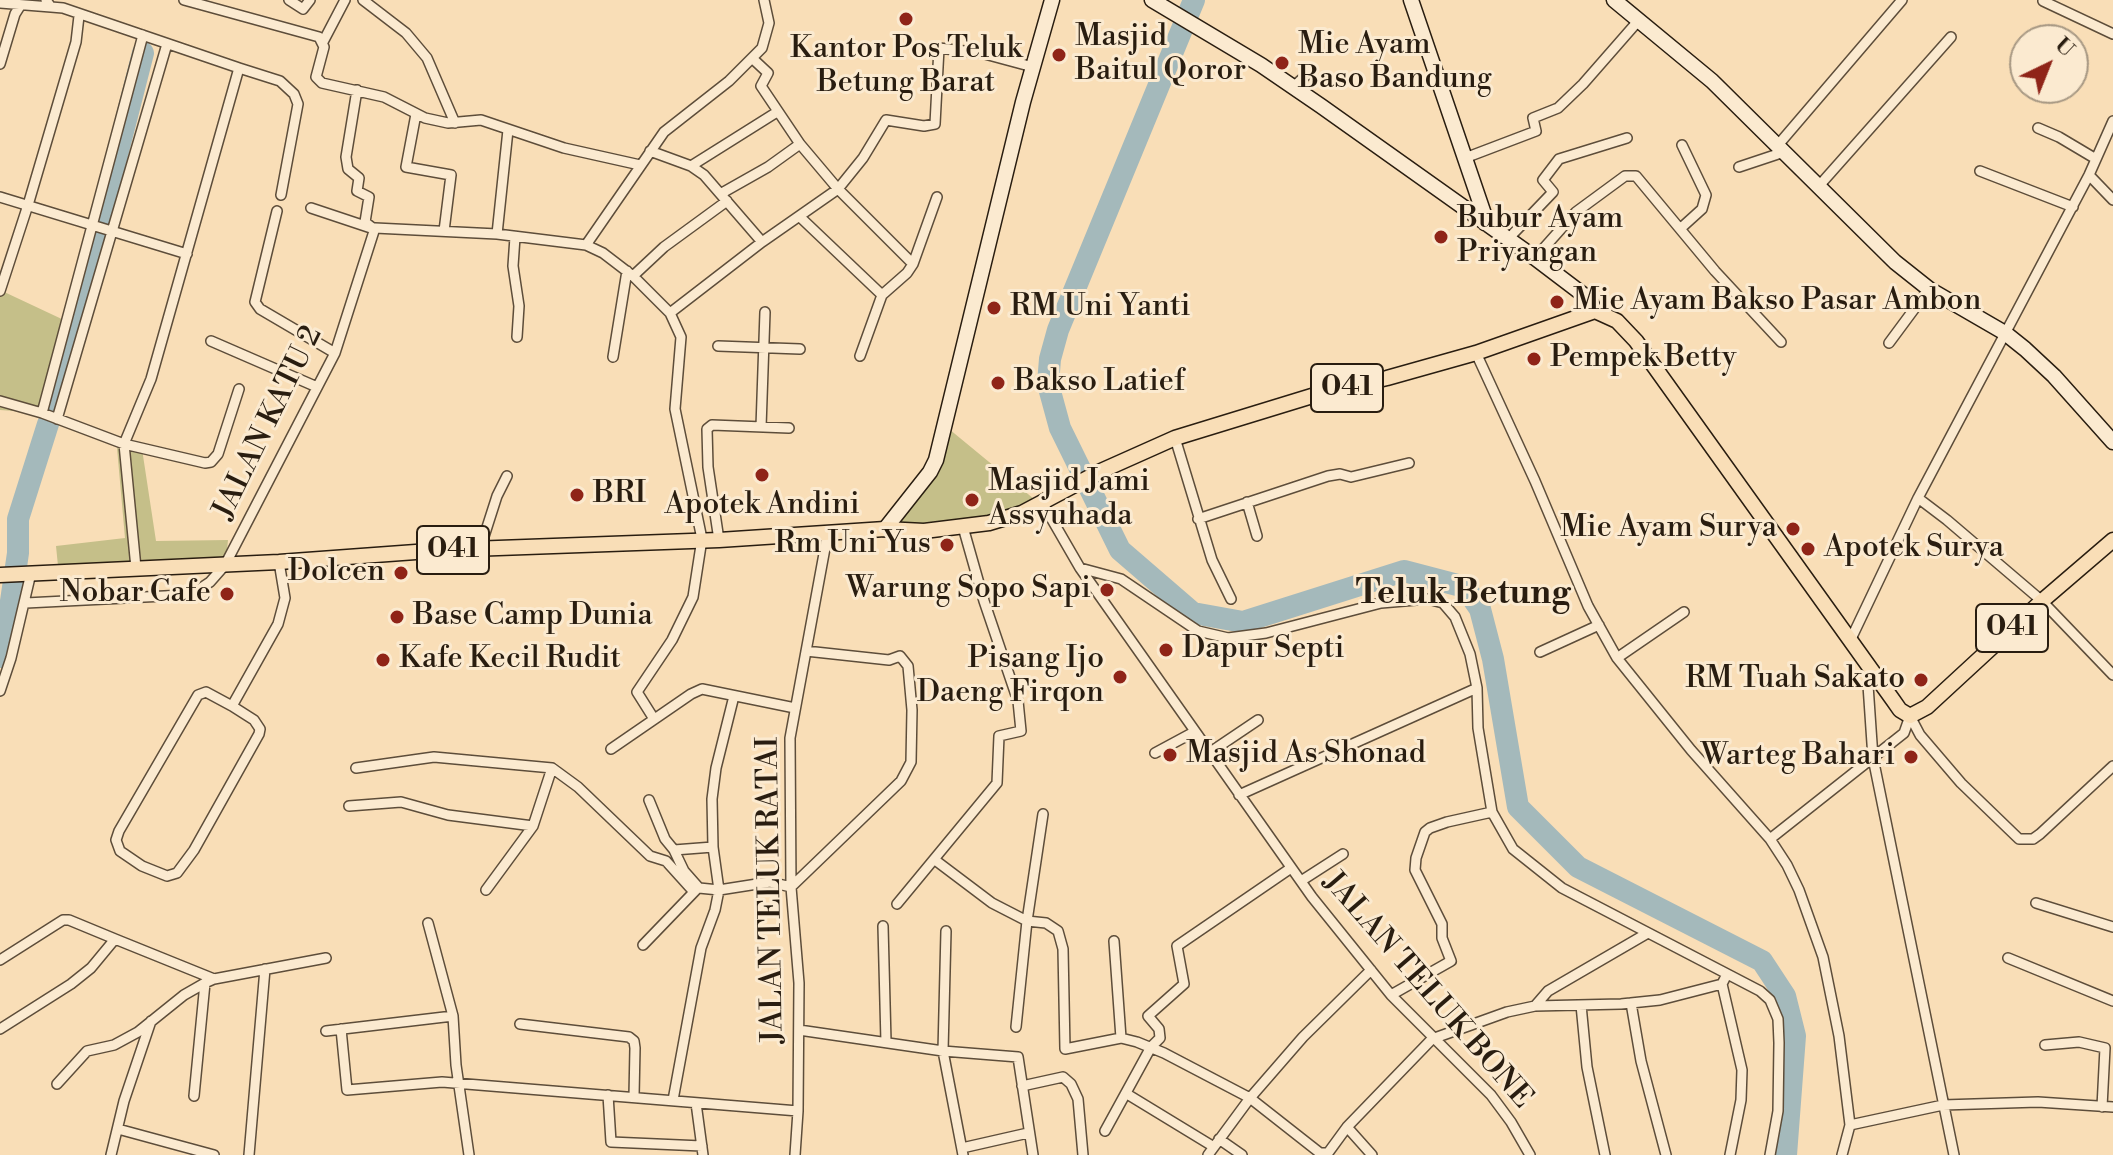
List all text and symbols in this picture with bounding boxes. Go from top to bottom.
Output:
marker: Kantor Pos Teluk Betung Barat [897,10,915,28]
place label: Masjid Baitul Qoror [1075,20,1246,90]
north arrow [2009,24,2089,104]
place label: Mie Ayam Baso Bandung [1298,28,1492,98]
place label: Kantor Pos Teluk Betung Barat [790,32,1022,102]
text: U [2049,32,2080,63]
marker: Masjid Baitul Qoror [1050,46,1068,64]
marker: Mie Ayam Baso Bandung [1273,54,1291,72]
place label: Bubur Ayam Priyangan [1457,202,1623,272]
marker: Bubur Ayam Priyangan [1432,228,1450,246]
place label: Mie Ayam Bakso Pasar Ambon [1573,284,1981,320]
place label: RM Uni Yanti [1010,290,1191,326]
marker: Mie Ayam Bakso Pasar Ambon [1548,293,1566,311]
marker: RM Uni Yanti [985,299,1003,317]
street label: JALAN KATU 2 [207,321,331,525]
place label: Pempek Betty [1550,341,1736,377]
marker: Pempek Betty [1525,350,1543,368]
road number: 041 [1311,364,1383,412]
place label: Bakso Latief [1014,365,1185,401]
marker: Bakso Latief [989,374,1007,392]
place label: Masjid Jami Assyuhada [988,465,1150,536]
marker: Apotek Andini [753,466,771,484]
place label: BRI [593,477,646,513]
marker: BRI [568,486,586,504]
place label: Apotek Andini [664,488,860,524]
marker: Masjid Jami Assyuhada [963,491,981,509]
place label: Mie Ayam Surya [1560,511,1777,547]
marker: Mie Ayam Surya [1784,520,1802,538]
road number: 041 [417,526,489,574]
place label: Rm Uni Yus [774,527,931,563]
place label: Apotek Surya [1824,531,2004,567]
marker: Rm Uni Yus [938,536,956,554]
marker: Apotek Surya [1799,540,1817,558]
place label: Dolcen [288,555,385,591]
marker: Dolcen [392,564,410,582]
place label: Warung Sopo Sapi [846,572,1091,608]
district label: Teluk Betung [1356,575,1570,615]
place label: Nobar Cafe [60,576,211,612]
marker: Warung Sopo Sapi [1098,581,1116,599]
marker: Nobar Cafe [218,585,236,603]
place label: Base Camp Dunia [413,599,653,635]
road number: 041 [1976,604,2048,652]
marker: Base Camp Dunia [388,608,406,626]
place label: Dapur Septi [1182,632,1344,668]
marker: Dapur Septi [1157,641,1175,659]
place label: Kafe Kecil Rudit [399,642,621,678]
place label: Pisang Ijo Daeng Firqon [917,642,1104,712]
marker: Kafe Kecil Rudit [374,651,392,669]
place label: RM Tuah Sakato [1685,662,1905,698]
marker: Pisang Ijo Daeng Firqon [1111,668,1129,686]
marker: RM Tuah Sakato [1912,671,1930,689]
street label: JALAN TELUK RATAI [751,736,793,1044]
place label: Masjid As Shonad [1186,737,1426,773]
place label: Warteg Bahari [1701,739,1895,775]
marker: Masjid As Shonad [1161,746,1179,764]
marker: Warteg Bahari [1902,748,1920,766]
street label: JALAN TELUK BONE [1315,866,1539,1116]

